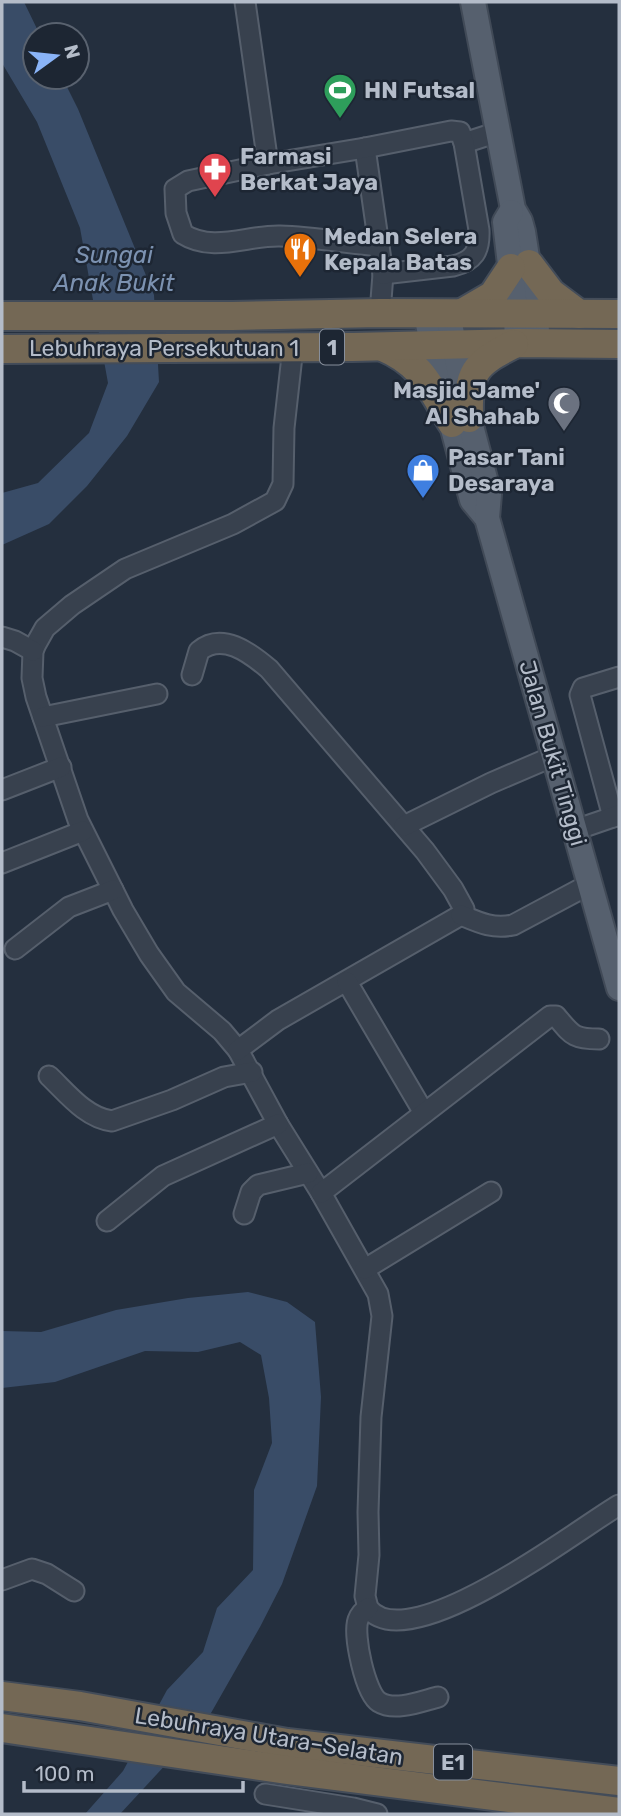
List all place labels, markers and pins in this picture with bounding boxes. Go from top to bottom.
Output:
sports icon: HN Futsal [321,71,359,120]
place label: HN Futsal [364,76,475,104]
place label: Farmasi Berkat Jaya [240,142,378,196]
pharmacy icon: Farmasi Berkat Jaya [196,150,234,199]
place label: Medan Selera Kepala Batas [324,222,477,276]
restaurant icon: Medan Selera Kepala Batas [281,230,319,279]
place label: Masjid Jame' Al Shahab [393,376,540,430]
mosque icon: Masjid Jame' Al Shahab [545,384,583,433]
place label: Pasar Tani Desaraya [448,443,565,497]
shop icon: Pasar Tani Desaraya [404,451,442,500]

